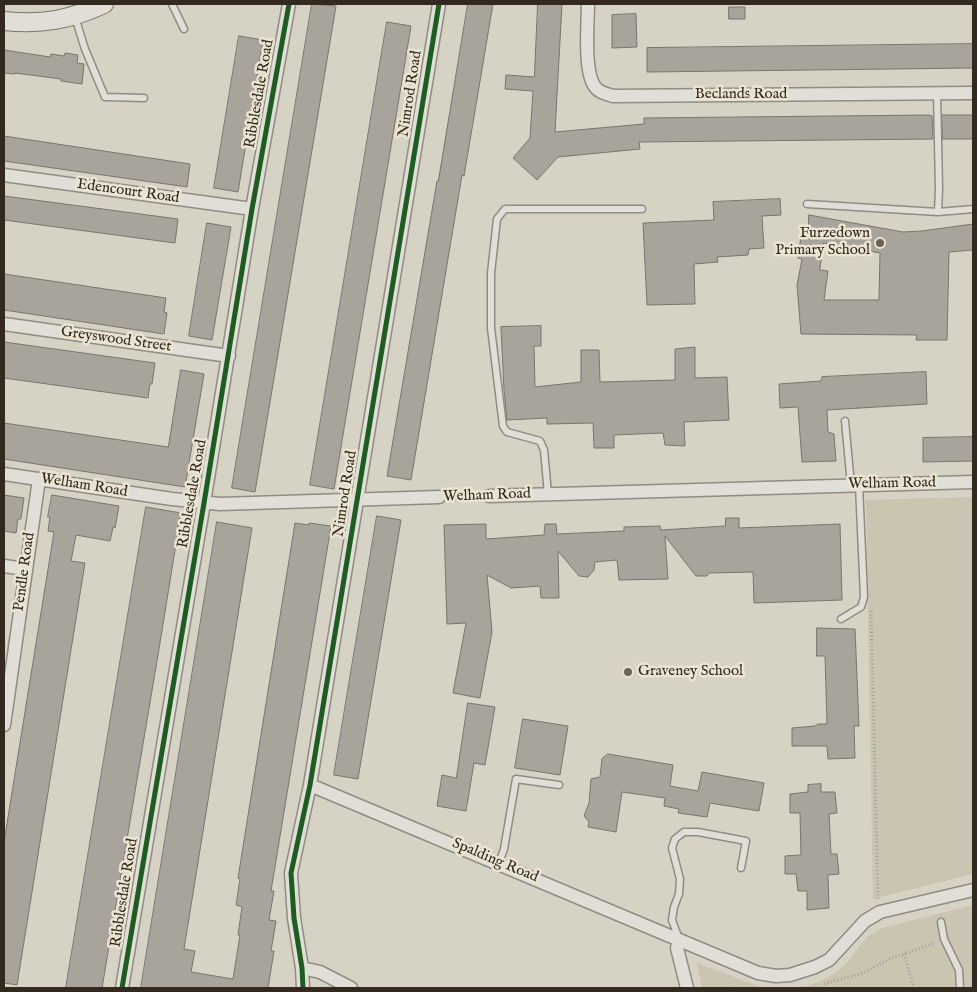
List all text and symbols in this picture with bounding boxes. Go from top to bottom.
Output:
street label: Ribblesdale Road [242,38,278,150]
street label: Nimrod Road [395,50,427,138]
street label: Beclands Road [695,86,787,104]
street label: Edencourt Road [76,176,180,208]
place label: Furzedown Primary School [775,225,870,260]
marker: Furzedown Primary School [874,237,886,249]
street label: Greyswood Street [60,323,172,357]
street label: Ribblesdale Road [175,438,211,550]
street label: Nimrod Road [330,450,362,538]
street label: Welham Road [39,470,129,502]
street label: Welham Road [848,474,936,494]
street label: Welham Road [443,485,531,507]
street label: Pendle Road [11,531,39,613]
place label: Graveney School [638,663,743,681]
marker: Graveney School [622,666,634,678]
street label: Spalding Road [449,835,541,887]
street label: Ribblesdale Road [108,837,142,949]

